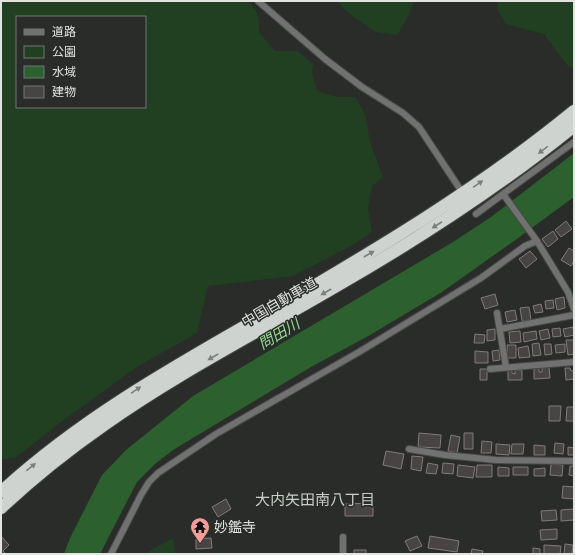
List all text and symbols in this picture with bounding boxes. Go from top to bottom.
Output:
legend [16,16,146,108]
text: 道路 [52,22,76,41]
text: 公園 [52,42,76,61]
text: 水域 [52,62,76,81]
text: 建物 [52,82,76,101]
one-way arrow [538,146,549,154]
one-way arrow [473,180,484,188]
one-way arrow [432,221,442,229]
one-way arrow [363,251,375,258]
street label: 中国自動車道 [237,271,320,332]
one-way arrow [320,289,332,296]
water label: 問田川 [254,311,306,355]
one-way arrow [207,354,219,361]
one-way arrow [130,387,142,394]
one-way arrow [25,462,36,471]
district label: 大内矢田南八丁目 [255,488,375,511]
temple icon: 妙鑑寺 [189,516,211,544]
place label: 妙鑑寺 [214,516,256,537]

